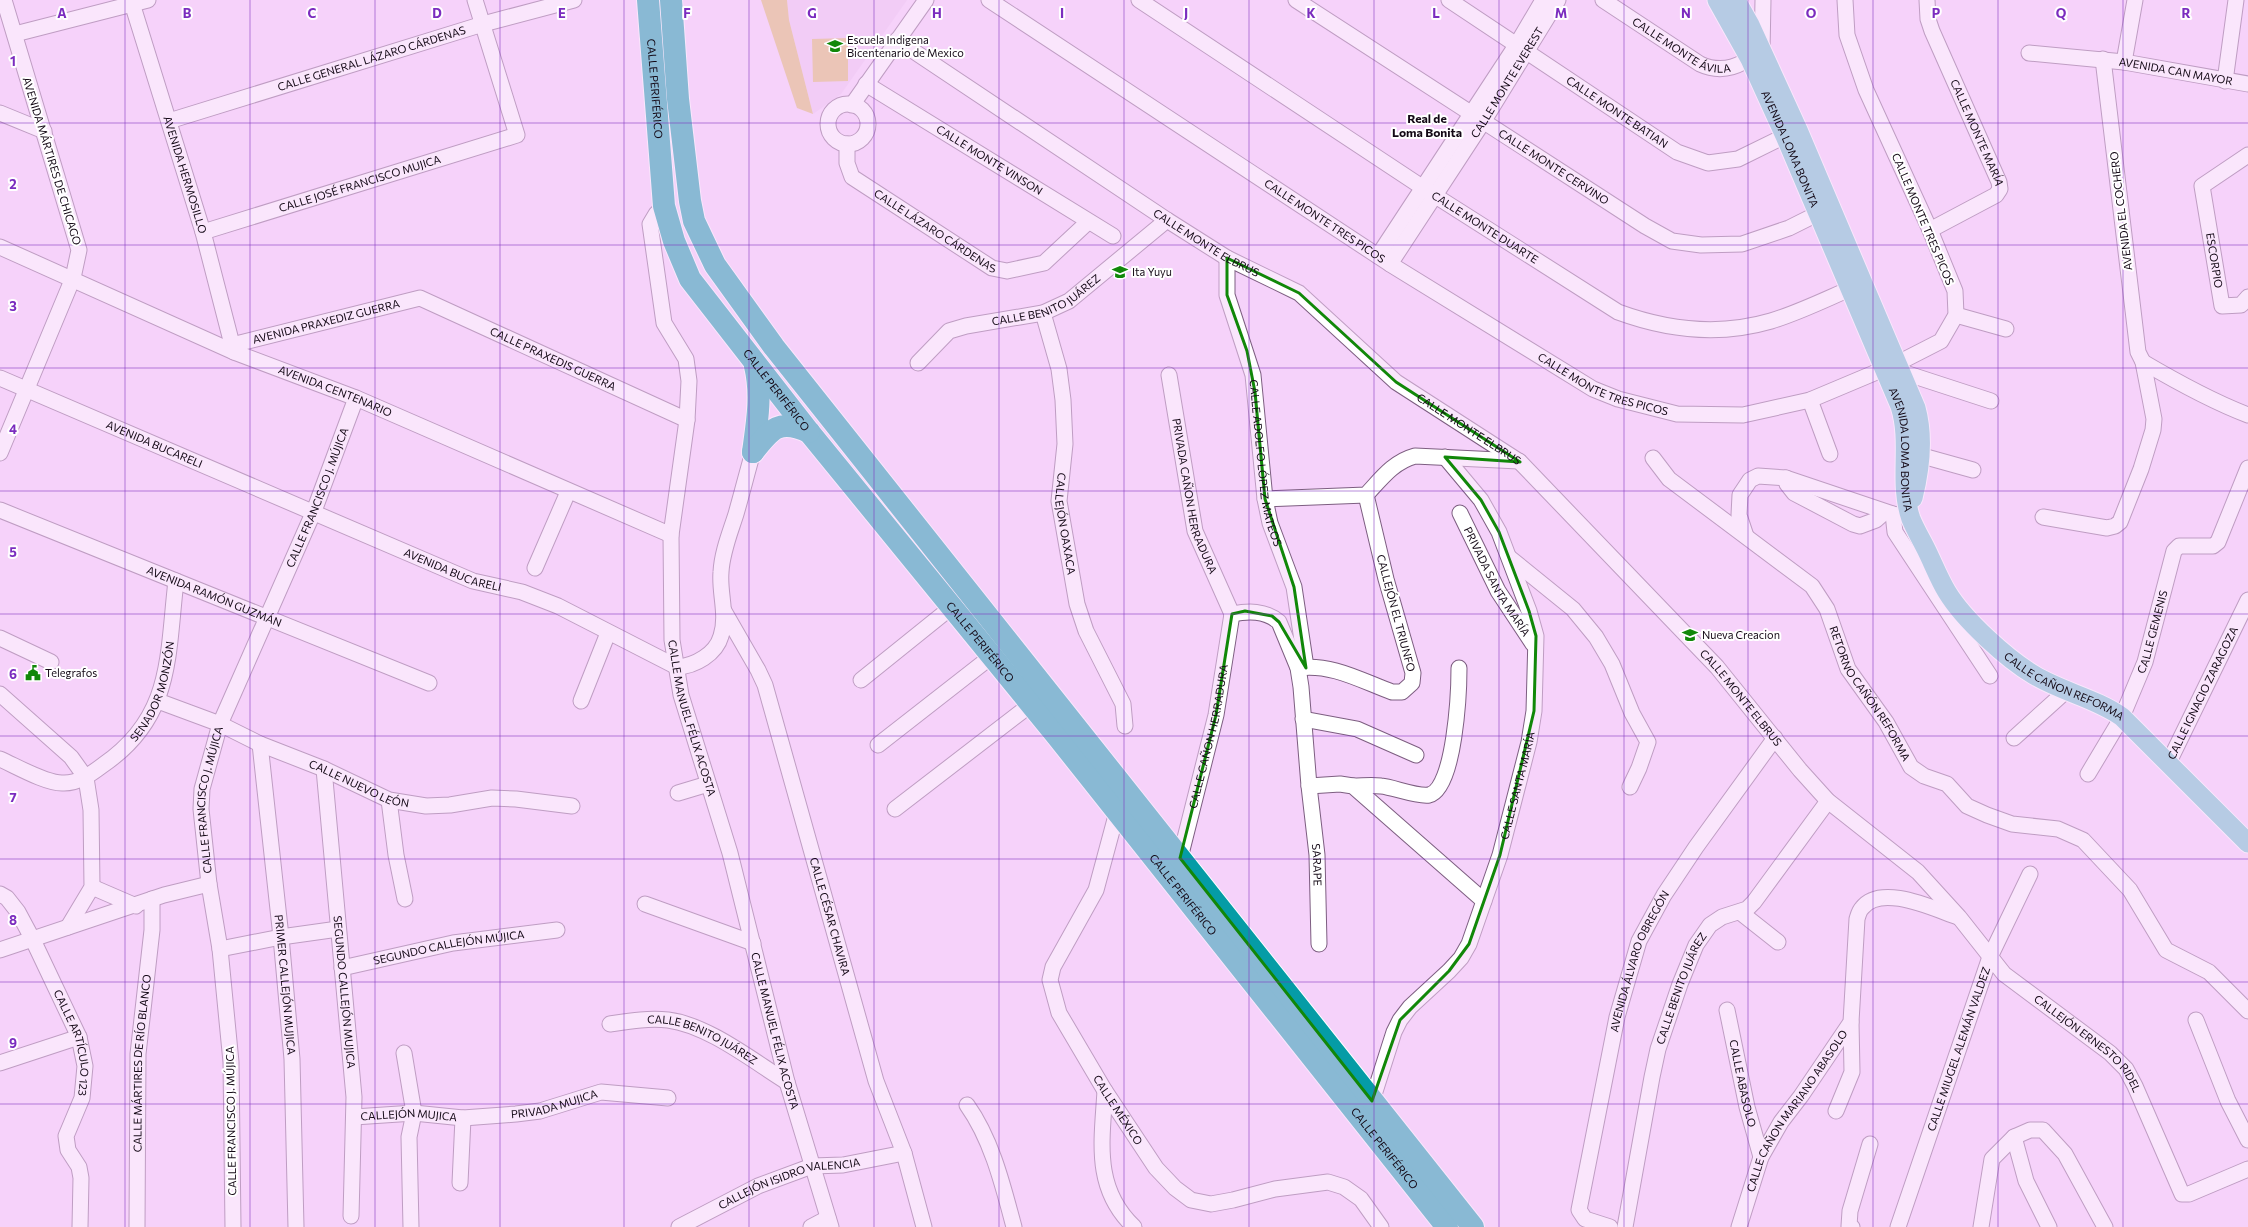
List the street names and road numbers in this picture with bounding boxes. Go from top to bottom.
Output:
street label: CALLE MONTE ÁVILA [1629,13,1735,71]
street label: CALLE GENERAL LÁZARO CÁRDENAS [276,23,467,93]
street label: CALLE MONTE EVEREST [1468,25,1546,140]
street label: CALLE PERIFÉRICO [645,38,666,139]
street label: AVENIDA CAN MAYOR [2118,55,2235,87]
street label: CALLE MONTE BATIAN [1564,73,1671,150]
street label: AVENIDA MÁRTIRES DE CHICAGO [21,75,85,246]
street label: CALLE MONTE MARÍA [1948,77,2007,187]
street label: AVENIDA LOMA BONITA [1759,88,1822,209]
street label: AVENIDA HERMOSILLO [161,114,210,235]
street label: CALLE MONTE VINSON [934,122,1045,197]
street label: CALLE MONTE CERVINO [1496,126,1612,207]
street label: CALLE MONTE TRES PICOS [1890,151,1957,287]
street label: AVENIDA EL COCHERO [2107,151,2134,271]
street label: CALLE JOSÉ FRANCISCO MUJICA [277,152,443,214]
street label: CALLE MONTE TRES PICOS [1262,176,1388,265]
street label: CALLE LÁZARO CÁRDENAS [872,186,997,275]
street label: CALLE MONTE DUARTE [1429,188,1541,266]
street label: CALLE MONTE ELBRUS [1151,206,1262,279]
street label: ESCORPIO [2204,232,2226,289]
street label: CALLE BENITO JUÁREZ [991,271,1103,328]
street label: AVENIDA PRAXEDIZ GUERRA [251,296,401,346]
street label: CALLE PRAXEDIS GUERRA [488,324,619,393]
street label: CALLE PERIFÉRICO [741,346,813,433]
street label: CALLE MONTE TRES PICOS [1536,350,1670,418]
street label: AVENIDA CENTENARIO [277,362,394,419]
street label: CALLE ADOLFO LÓPEZ MATEOS [1247,379,1285,548]
street label: AVENIDA LOMA BONITA [1887,385,1916,513]
street label: CALLE MONTE ELBRUS [1415,390,1524,467]
street label: AVENIDA BUCARELI [105,417,205,470]
street label: PRIVADA CAÑON HERRADURA [1170,417,1220,576]
street label: CALLE FRANCISCO J. MÚJICA [283,425,351,569]
street label: CALLEJÓN OAXACA [1053,472,1079,576]
street label: PRIVADA SANTA MARÍA [1462,525,1533,639]
street label: AVENIDA BUCARELI [402,545,503,593]
street label: CALLEJÓN EL TRIUNFO [1374,553,1419,673]
street label: AVENIDA RAMÓN GUZMÁN [145,563,284,629]
street label: CALLE GEMENIS [2134,589,2170,675]
street label: CALLE PERIFÉRICO [944,599,1017,685]
street label: RETORNO CAÑÓN REFORMA [1827,624,1914,764]
street label: CALLE IGNACIO ZARAGOZA [2164,624,2240,761]
street label: CALLE MANUEL FÉLIX ACOSTA [666,639,719,798]
street label: SENADOR MONZÓN [127,640,176,744]
street label: CALLE MONTE ELBRUS [1698,646,1785,748]
street label: CALLE CAÑON REFORMA [2002,649,2127,723]
street label: CALLE CAÑON HERRADURA [1186,663,1230,810]
street label: CALLE FRANCISCO J. MÚJICA [194,724,225,874]
street label: CALLE SANTA MARÍA [1497,730,1537,841]
street label: CALLE NUEVO LEÓN [307,757,410,809]
street label: SARAPE [1310,843,1325,886]
street label: CALLE PERIFÉRICO [1147,851,1220,938]
street label: CALLE CÉSAR CHAVIRA [808,856,853,977]
street label: AVENIDA ÁLVARO OBREGÓN [1607,888,1671,1033]
street label: PRIMER CALLEJÓN MUJICA [273,914,299,1056]
street label: SEGUNDO CALLEJÓN MUJICA [331,915,358,1069]
street label: SEGUNDO CALLEJÓN MÚJICA [372,927,526,967]
street label: CALLE BENITO JUÁREZ [1653,930,1709,1046]
street label: CALLE MANUEL FÉLIX ACOSTA [749,951,802,1111]
street label: CALLE MIUGEL ALEMÁN VALDEZ [1924,965,1992,1133]
street label: CALLE MÁRTIRES DE RÍO BLANCO [130,973,153,1152]
street label: CALLE ARTÍCULO 123 [51,987,92,1097]
street label: CALLEJÓN ERNESTO RIDEL [2032,992,2144,1094]
street label: CALLE BENITO JUÁREZ [647,1012,760,1067]
street label: CALLE CAÑON MARIANO ABASOLO [1743,1027,1850,1193]
street label: CALLE ABASOLO [1727,1038,1759,1128]
street label: CALLE FRANCISCO J. MÚJICA [222,1046,239,1196]
street label: CALLE MÉXICO [1091,1072,1146,1147]
street label: PRIVADA MUJICA [510,1086,599,1120]
street label: CALLEJÓN MUJICA [360,1105,458,1123]
street label: CALLE PERIFÉRICO [1349,1105,1421,1191]
street label: CALLEJÓN ISIDRO VALENCIA [716,1155,861,1212]

